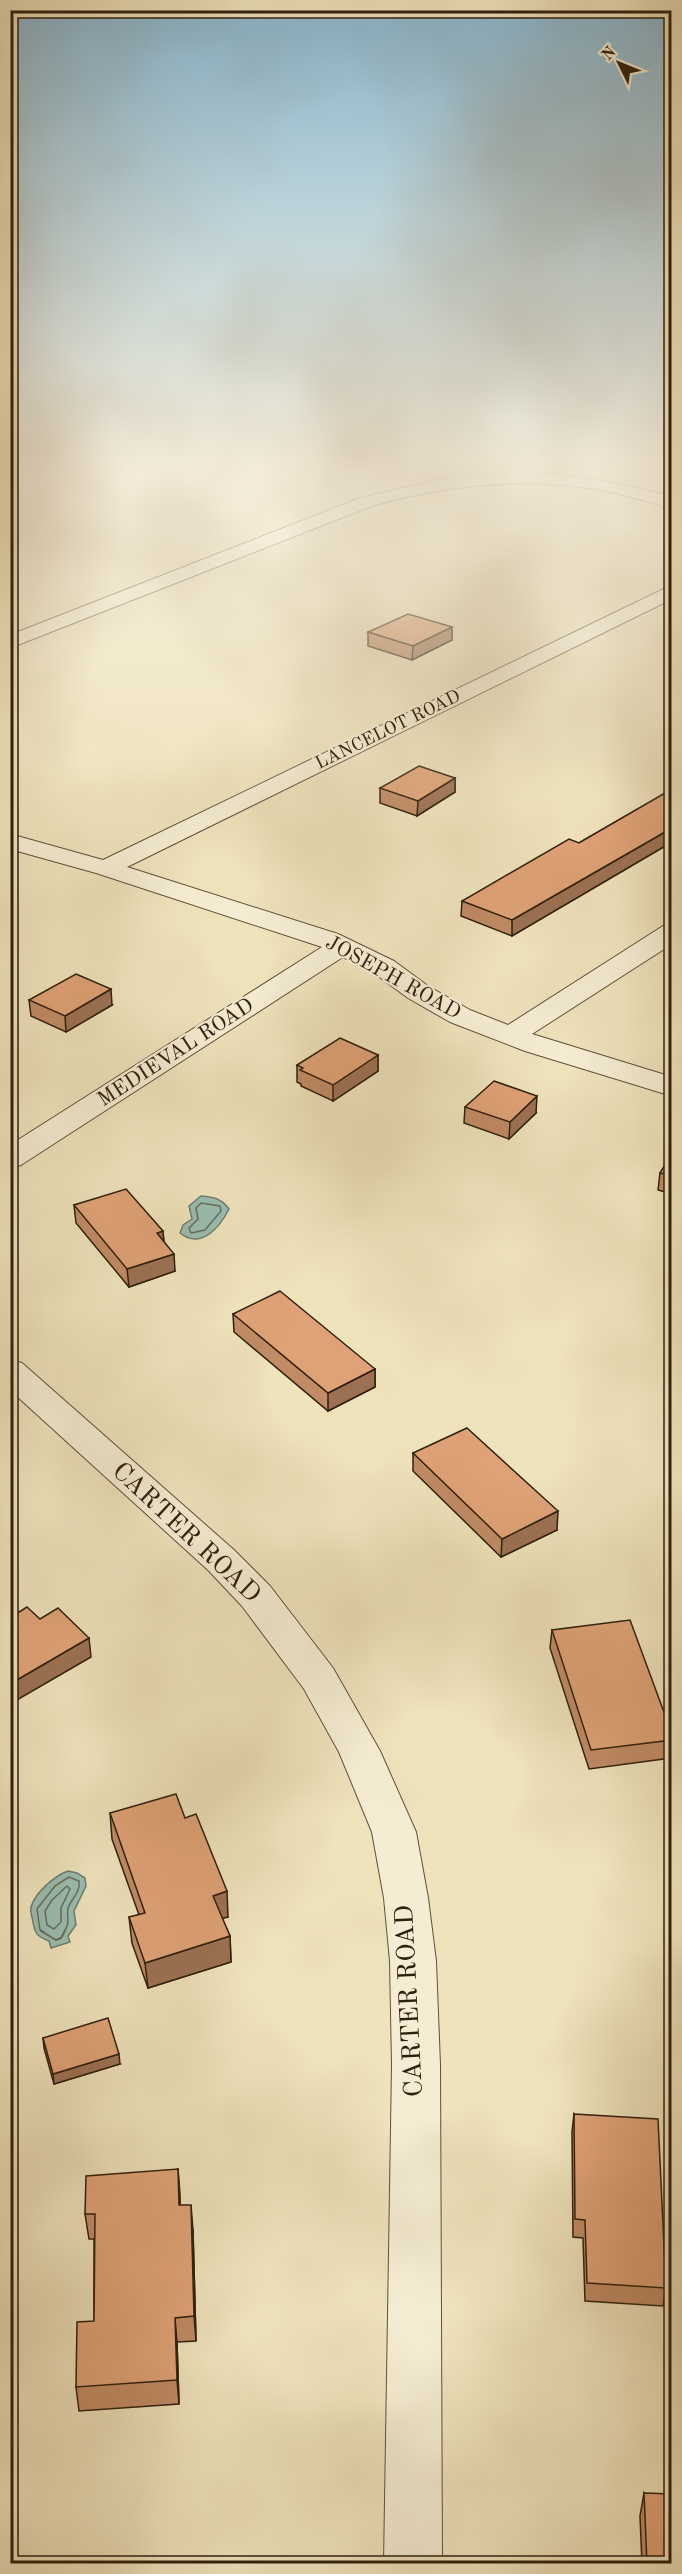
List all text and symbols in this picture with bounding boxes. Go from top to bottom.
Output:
north arrow [589,33,649,93]
text: N [599,44,620,64]
street label: LANCELOT ROAD [313,687,463,773]
street label: JOSEPH ROAD [322,932,464,1024]
street label: MEDIEVAL ROAD [94,995,258,1111]
street label: CARTER ROAD [107,1458,265,1608]
street label: CARTER ROAD [392,1904,428,2098]

